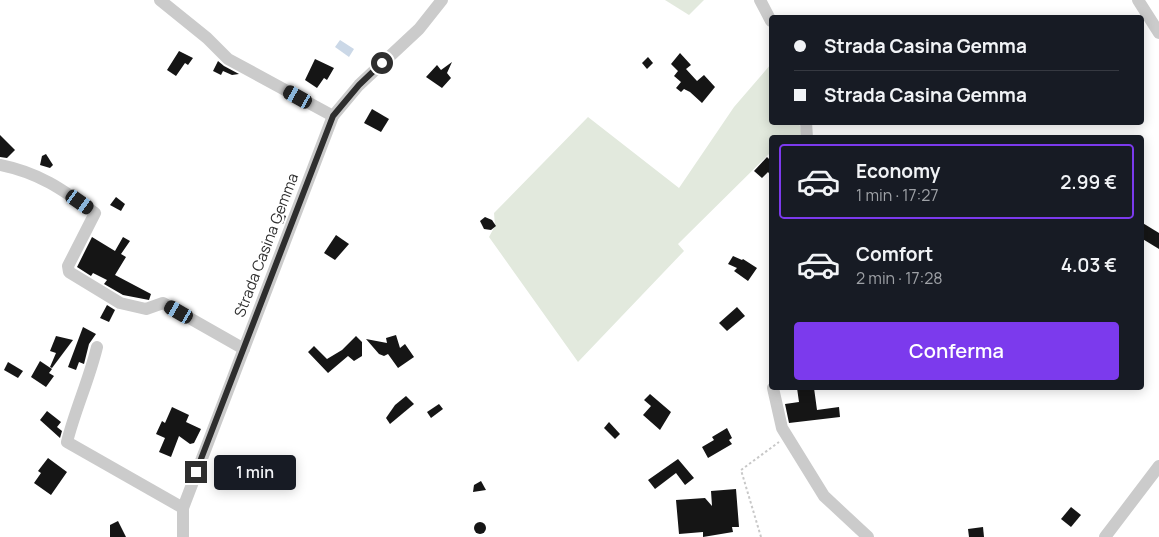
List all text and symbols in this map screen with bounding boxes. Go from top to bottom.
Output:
text: Strada Casina Gemma [824,33,1027,59]
route start [371,52,393,74]
text: Strada Casina Gemma [824,82,1027,108]
car [281,83,314,111]
text: Economy [856,158,940,184]
icon: car [796,159,841,204]
text: 2.99 € [1060,169,1117,195]
street label: Strada Casina Gemma [229,170,303,320]
text: 1 min · 17:27 [856,184,938,206]
car [63,187,96,217]
text: Comfort [856,241,933,267]
icon: car [796,242,841,287]
text: 4.03 € [1061,252,1117,278]
text: 2 min · 17:28 [856,267,943,289]
car [162,298,195,326]
button: Conferma [794,322,1119,380]
callout: 1 min [214,454,296,490]
route end [185,461,207,483]
text: 1 min [236,461,274,483]

